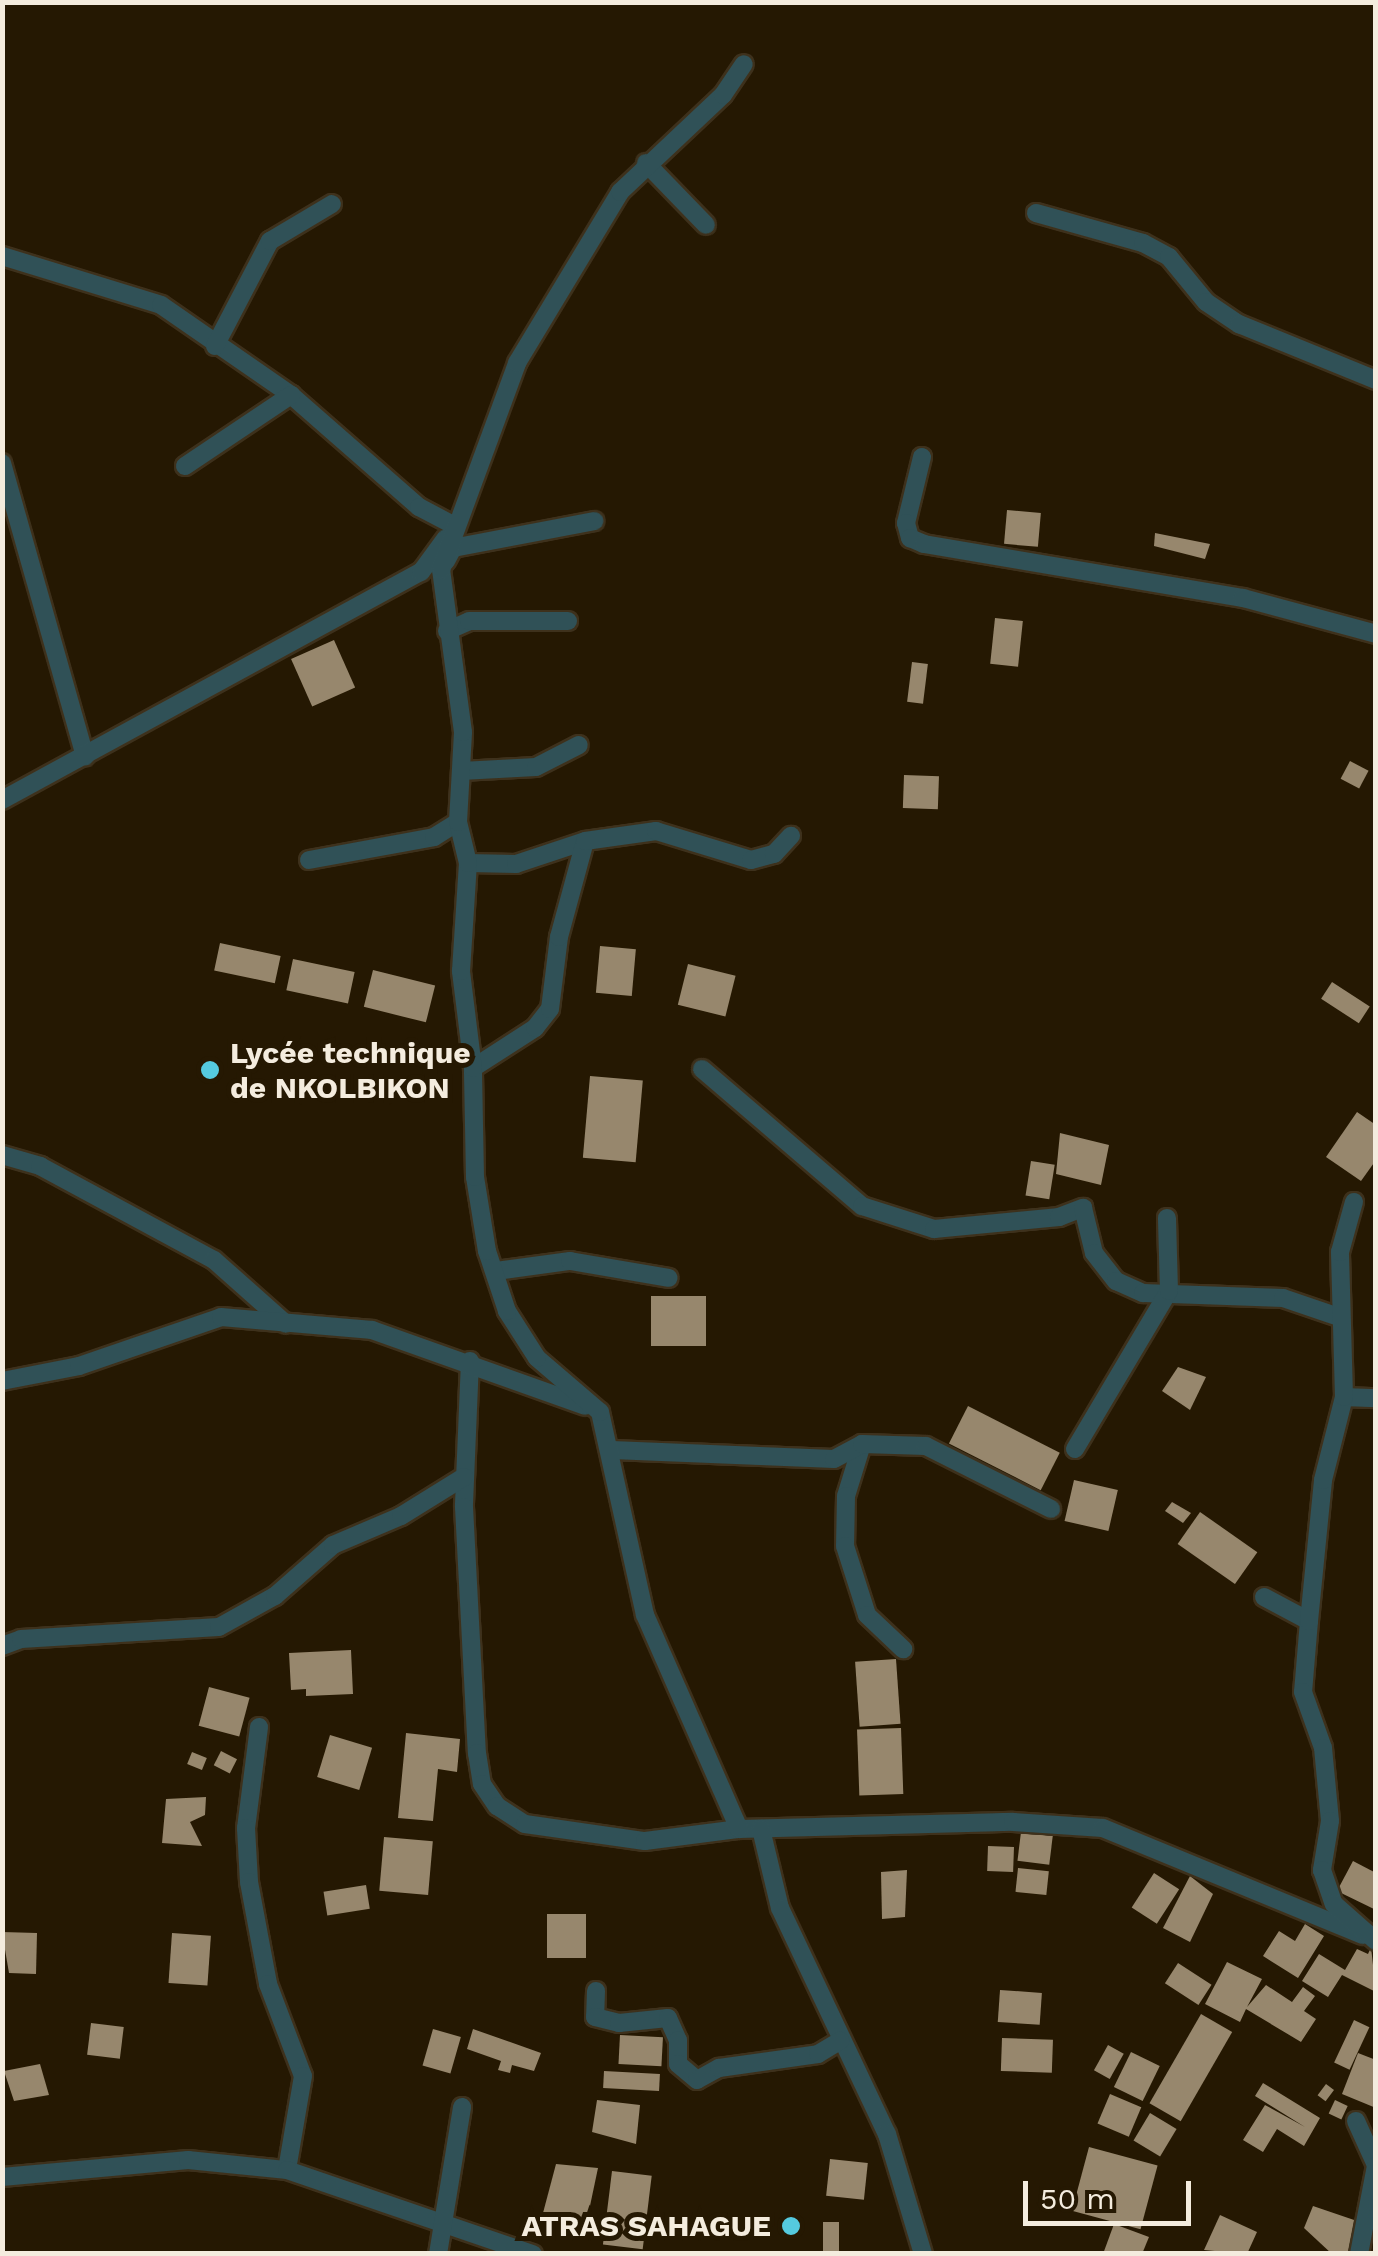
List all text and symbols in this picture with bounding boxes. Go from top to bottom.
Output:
place label: Lycée technique de NKOLBIKON [230,1035,471,1106]
marker: Lycée technique de NKOLBIKON [199,1059,221,1081]
scale bar [1028,2161,1196,2223]
text: 50 m [1040,2181,1115,2216]
place label: ATRAS SAHAGUE [521,2208,771,2244]
marker: ATRAS SAHAGUE [780,2215,802,2237]

